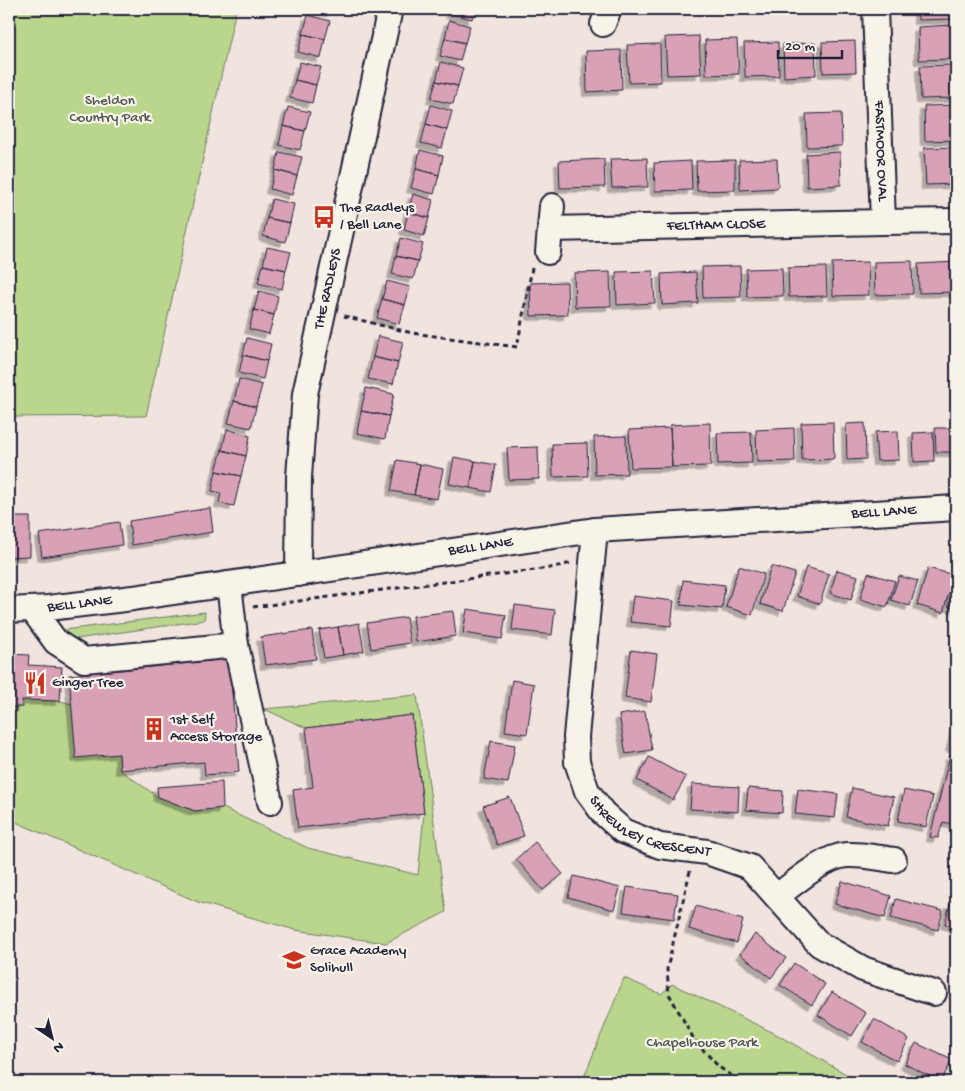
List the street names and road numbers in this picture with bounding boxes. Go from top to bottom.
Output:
street label: FASTMOOR OVAL [869,99,891,202]
street label: FELTHAM CLOSE [665,215,766,236]
street label: THE RADLEYS [310,246,346,332]
street label: BELL LANE [850,501,918,523]
street label: BELL LANE [446,533,515,561]
street label: BELL LANE [45,591,114,617]
street label: SHREWLEY CRESCENT [585,792,714,862]

